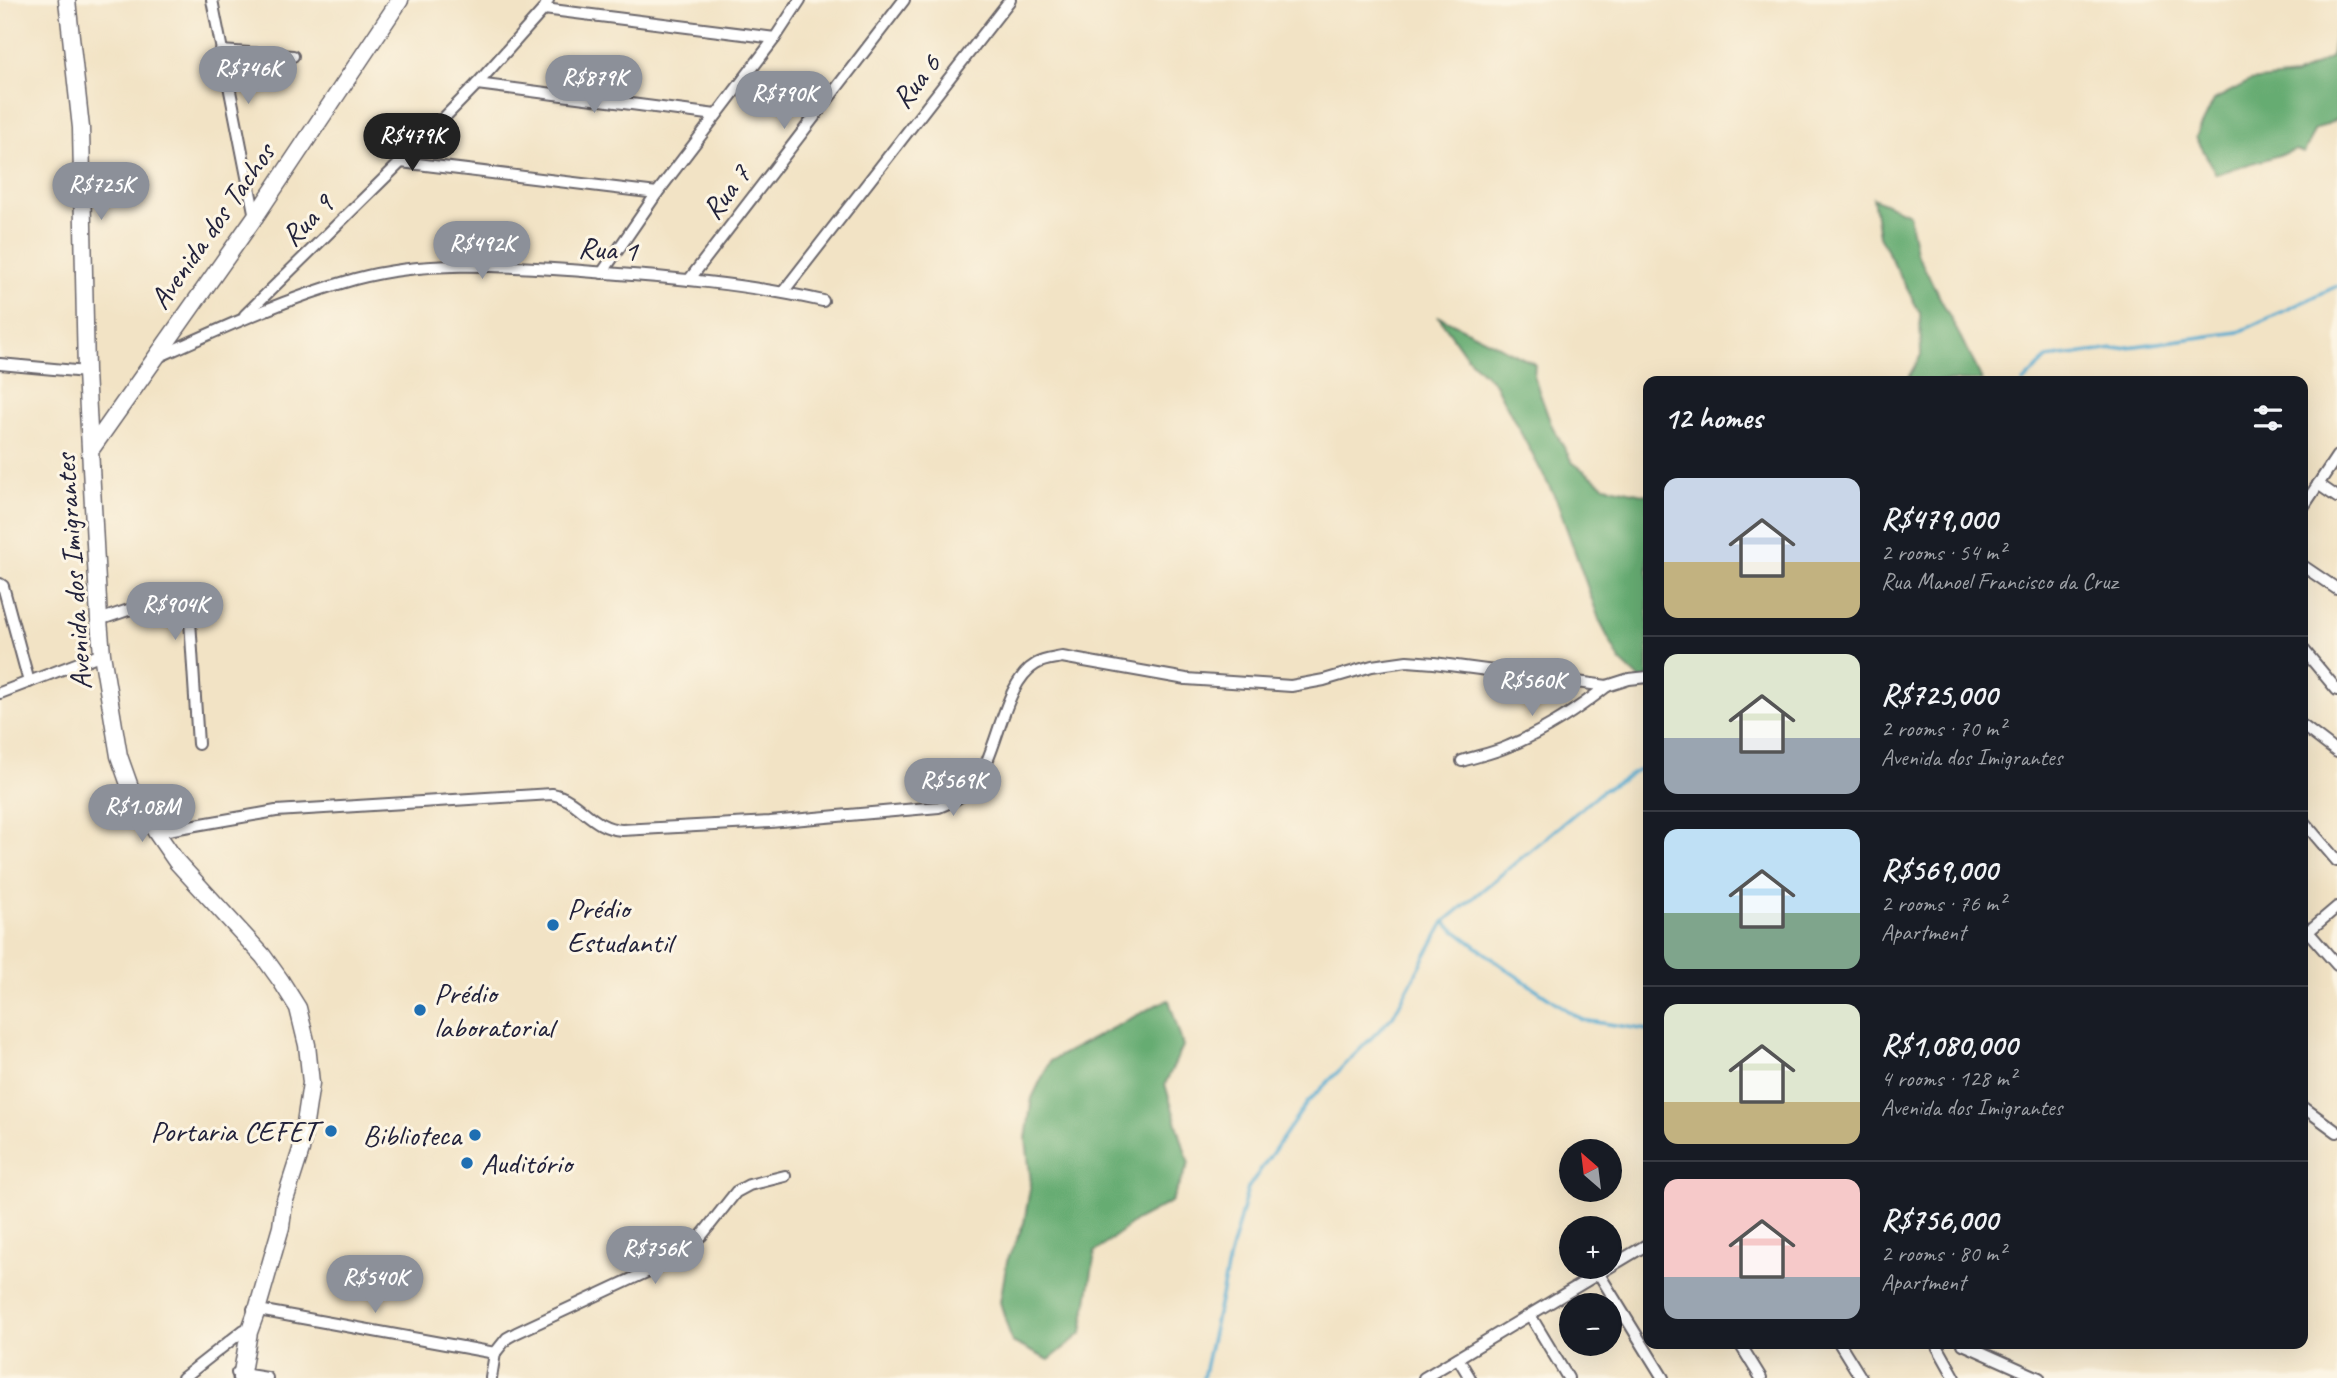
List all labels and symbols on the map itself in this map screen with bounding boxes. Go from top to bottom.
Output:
street label: Rua 6 [883,45,950,116]
pin: R$746K [191,46,305,106]
pin: R$879K [537,55,651,115]
pin: R$790K [727,72,841,131]
pin: R$479K [355,114,469,173]
street label: Avenida dos Tachos [141,133,285,316]
street label: Rua 7 [693,156,760,227]
pin: R$725K [44,162,158,222]
street label: Rua 9 [273,184,343,254]
pin: R$492K [425,222,539,281]
street label: Rua 1 [577,228,640,270]
street label: Avenida dos Imigrantes [46,450,100,691]
pin: R$904K [118,582,232,642]
pin: R$560K [1475,658,1589,718]
pin: R$569K [896,758,1010,818]
pin: R$1.08M [77,784,207,844]
place label: Prédio Estudantil [567,889,677,961]
marker: Prédio Estudantil [545,917,561,933]
place label: Prédio laboratorial [434,974,558,1046]
marker: Prédio laboratorial [412,1002,428,1018]
place label: Portaria CEFET [151,1112,324,1150]
place label: Biblioteca [363,1116,463,1154]
marker: Portaria CEFET [323,1123,339,1139]
marker: Biblioteca [467,1127,483,1143]
north arrow [1559,1139,1622,1202]
place label: Auditório [481,1144,575,1182]
marker: Auditório [459,1155,475,1171]
pin: R$756K [598,1226,712,1286]
pin: R$540K [318,1256,432,1315]

